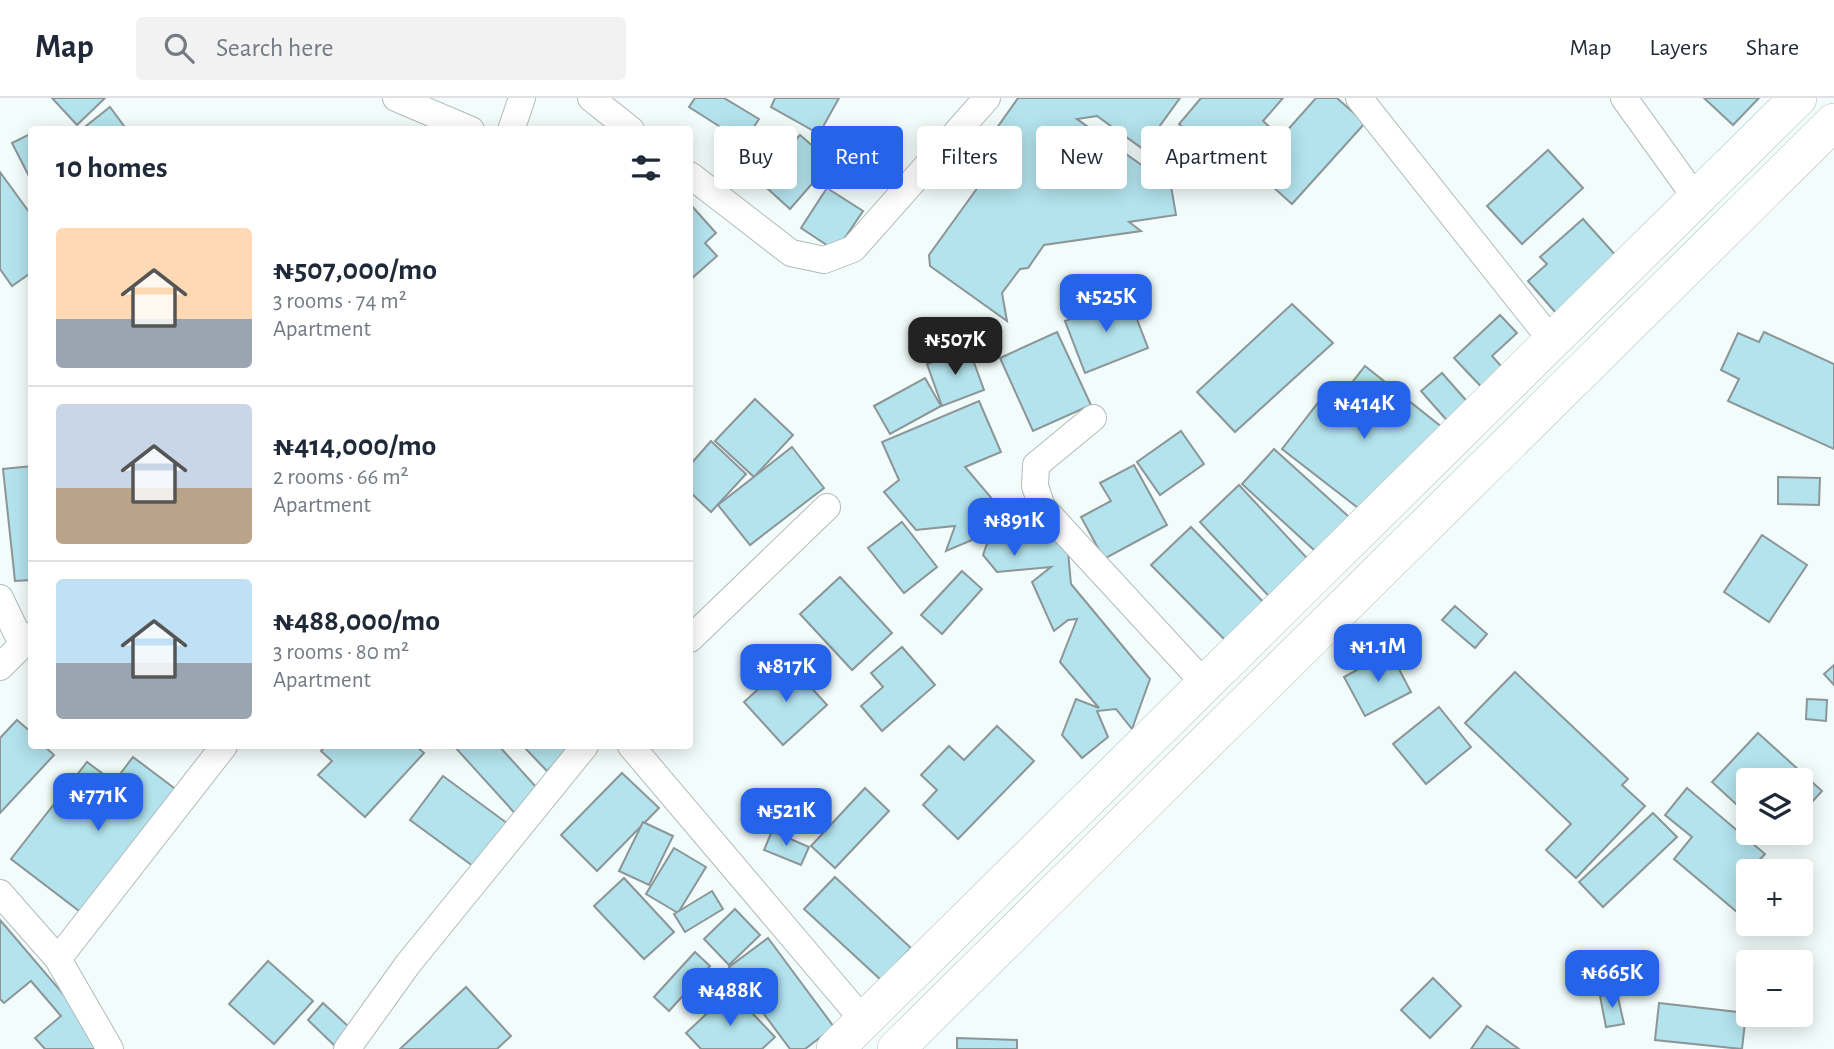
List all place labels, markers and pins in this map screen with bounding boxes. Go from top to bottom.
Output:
pin: ₦525K [1057,274,1155,334]
pin: ₦507K [906,317,1004,377]
pin: ₦414K [1315,382,1413,441]
pin: ₦891K [965,498,1063,558]
pin: ₦1.1M [1329,624,1427,684]
pin: ₦817K [737,644,835,704]
pin: ₦771K [49,774,147,833]
pin: ₦521K [737,788,835,848]
pin: ₦665K [1563,950,1661,1010]
pin: ₦488K [681,968,779,1028]

